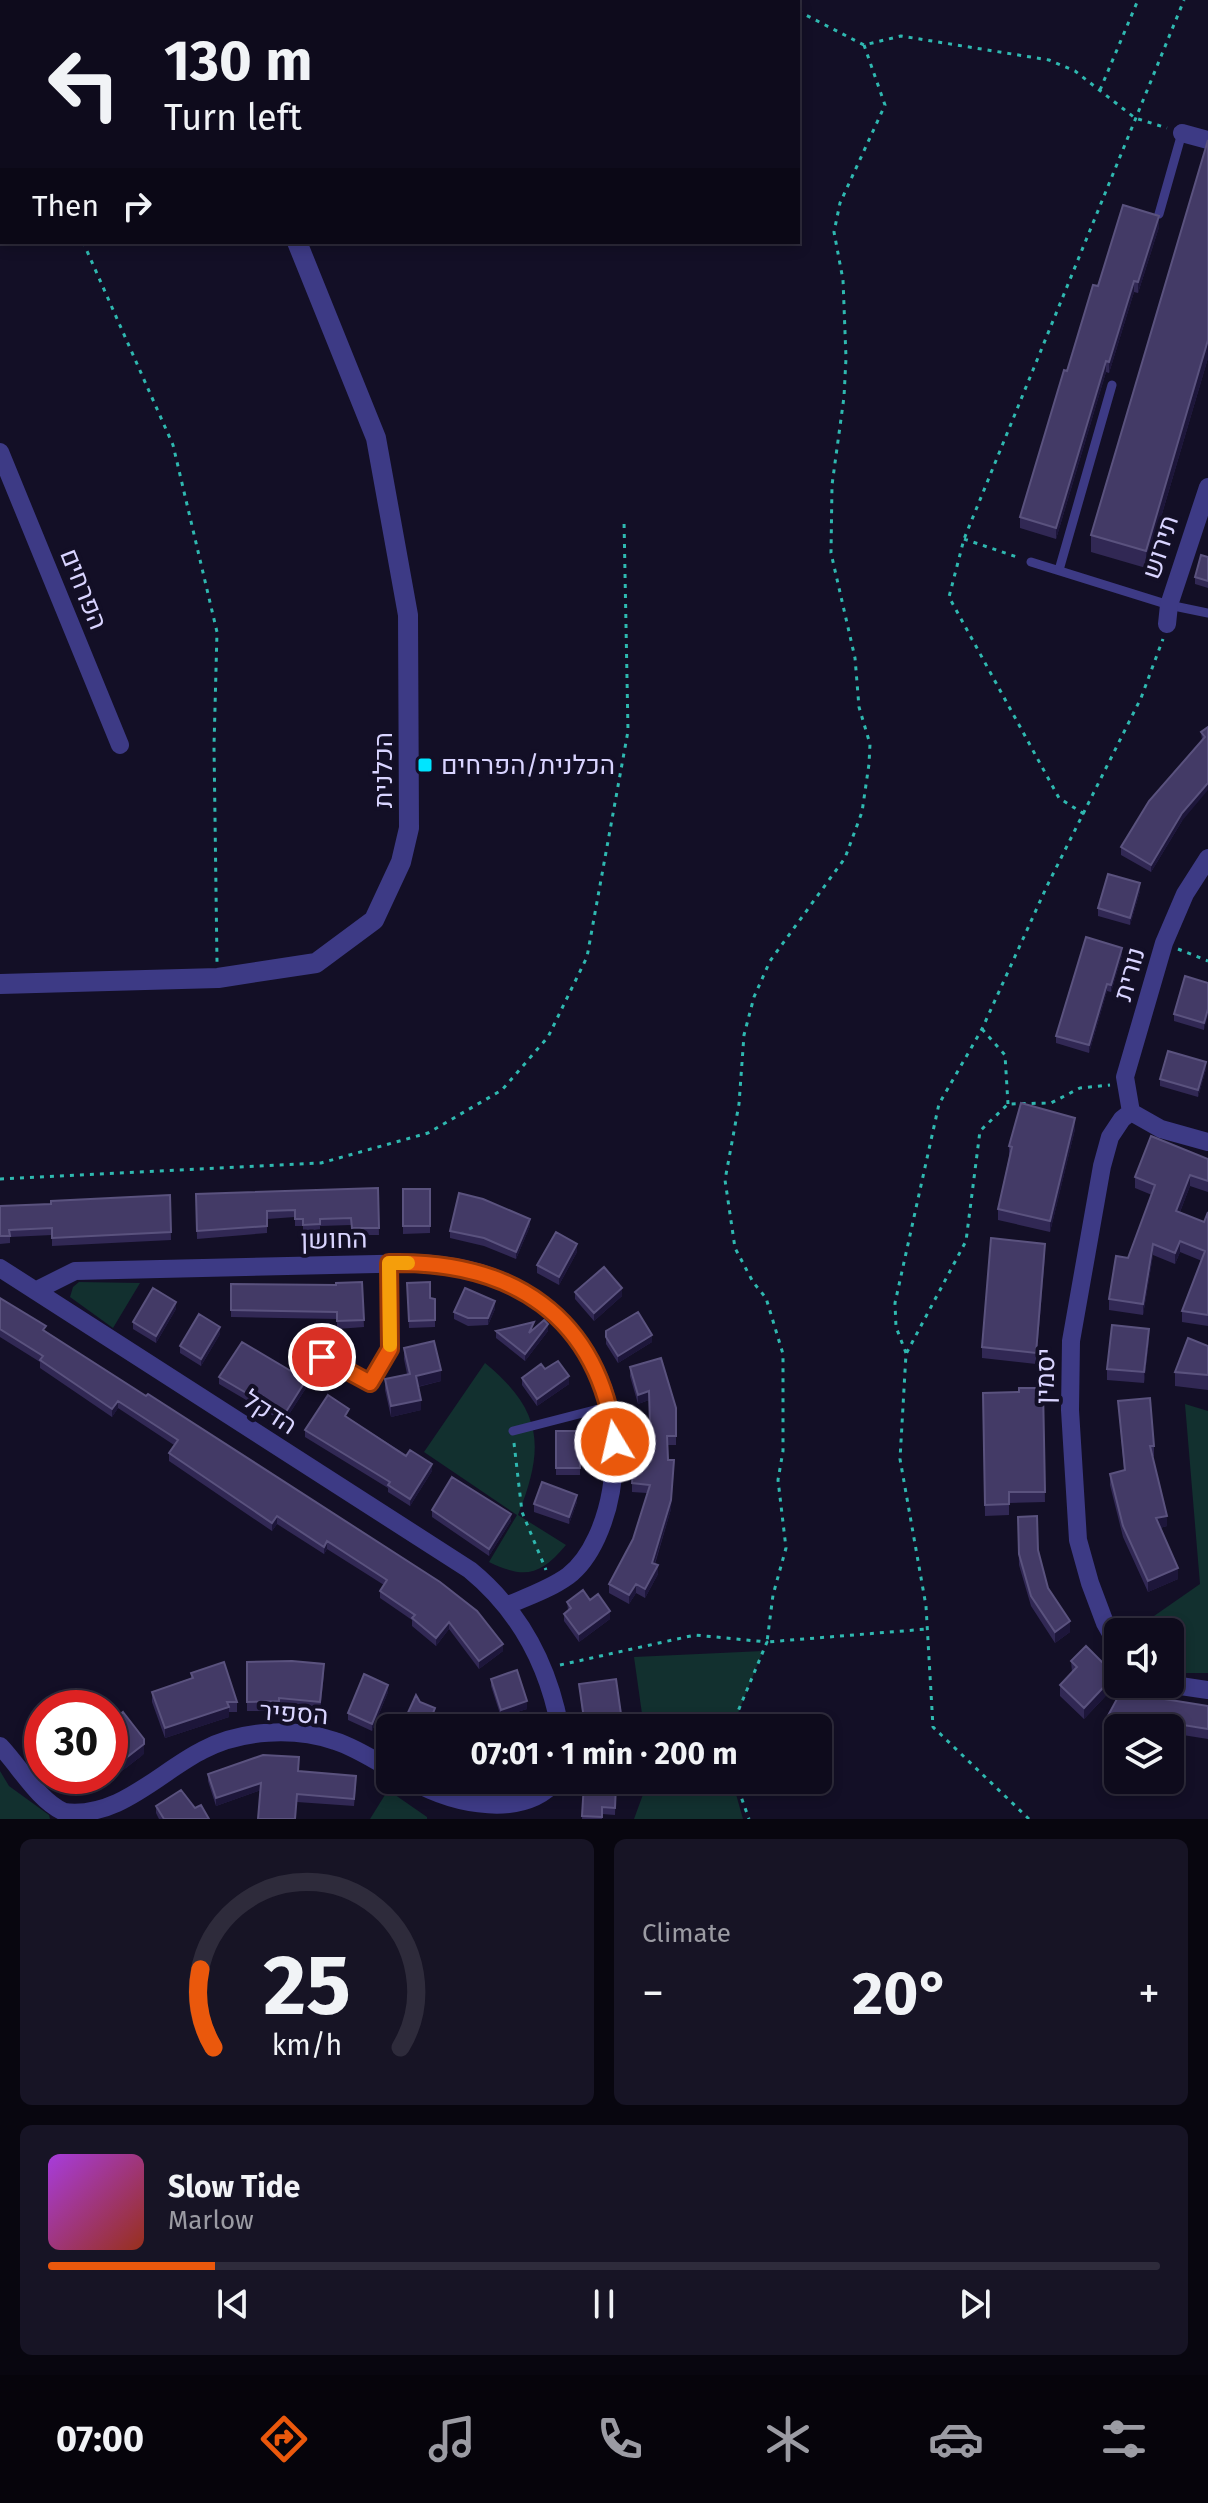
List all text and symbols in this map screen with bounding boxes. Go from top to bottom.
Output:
text: 130 m [164,28,312,95]
icon: left [32,32,136,136]
text: Turn left [164,96,302,140]
icon: right [115,184,159,228]
text: Then [32,188,99,224]
street label: תירוש [1136,511,1185,583]
street label: הפרחים [53,544,114,634]
street label: הכלנית [368,732,399,808]
place label: הכלנית/הפרחים [441,750,615,781]
marker: הכלנית/הפרחים [416,756,434,774]
street label: נורית [1107,944,1152,1004]
street label: החושן [300,1223,368,1256]
pin [288,1323,356,1391]
icon: arrive [300,1335,344,1379]
street label: יסמין [1030,1348,1061,1404]
street label: הדקל [237,1384,303,1441]
position arrow [573,1400,657,1484]
map controls [1104,1618,1184,1794]
button: sound [1104,1618,1184,1698]
speed limit sign: 30 [24,1690,128,1794]
street label: הספיר [259,1696,329,1731]
button: layers [1104,1714,1184,1794]
text: 07:01 · 1 min · 200 m [470,1736,738,1772]
text: Climate [642,1918,731,1949]
text: 25 [263,1936,351,2036]
text: 20° [852,1958,950,2030]
text: − [642,1967,664,2020]
text: + [1138,1967,1160,2020]
text: km/h [272,2028,342,2063]
text: Slow Tide [168,2169,300,2205]
text: Marlow [168,2205,254,2236]
icon: previous [211,2282,255,2326]
icon: pause [582,2282,626,2326]
icon: next [953,2282,997,2326]
icon: directions [256,2411,312,2467]
icon: music [424,2411,480,2467]
icon: phone [592,2411,648,2467]
icon: climate [760,2411,816,2467]
icon: car [928,2411,984,2467]
icon: filters [1096,2411,1152,2467]
text: 07:00 [56,2417,144,2461]

